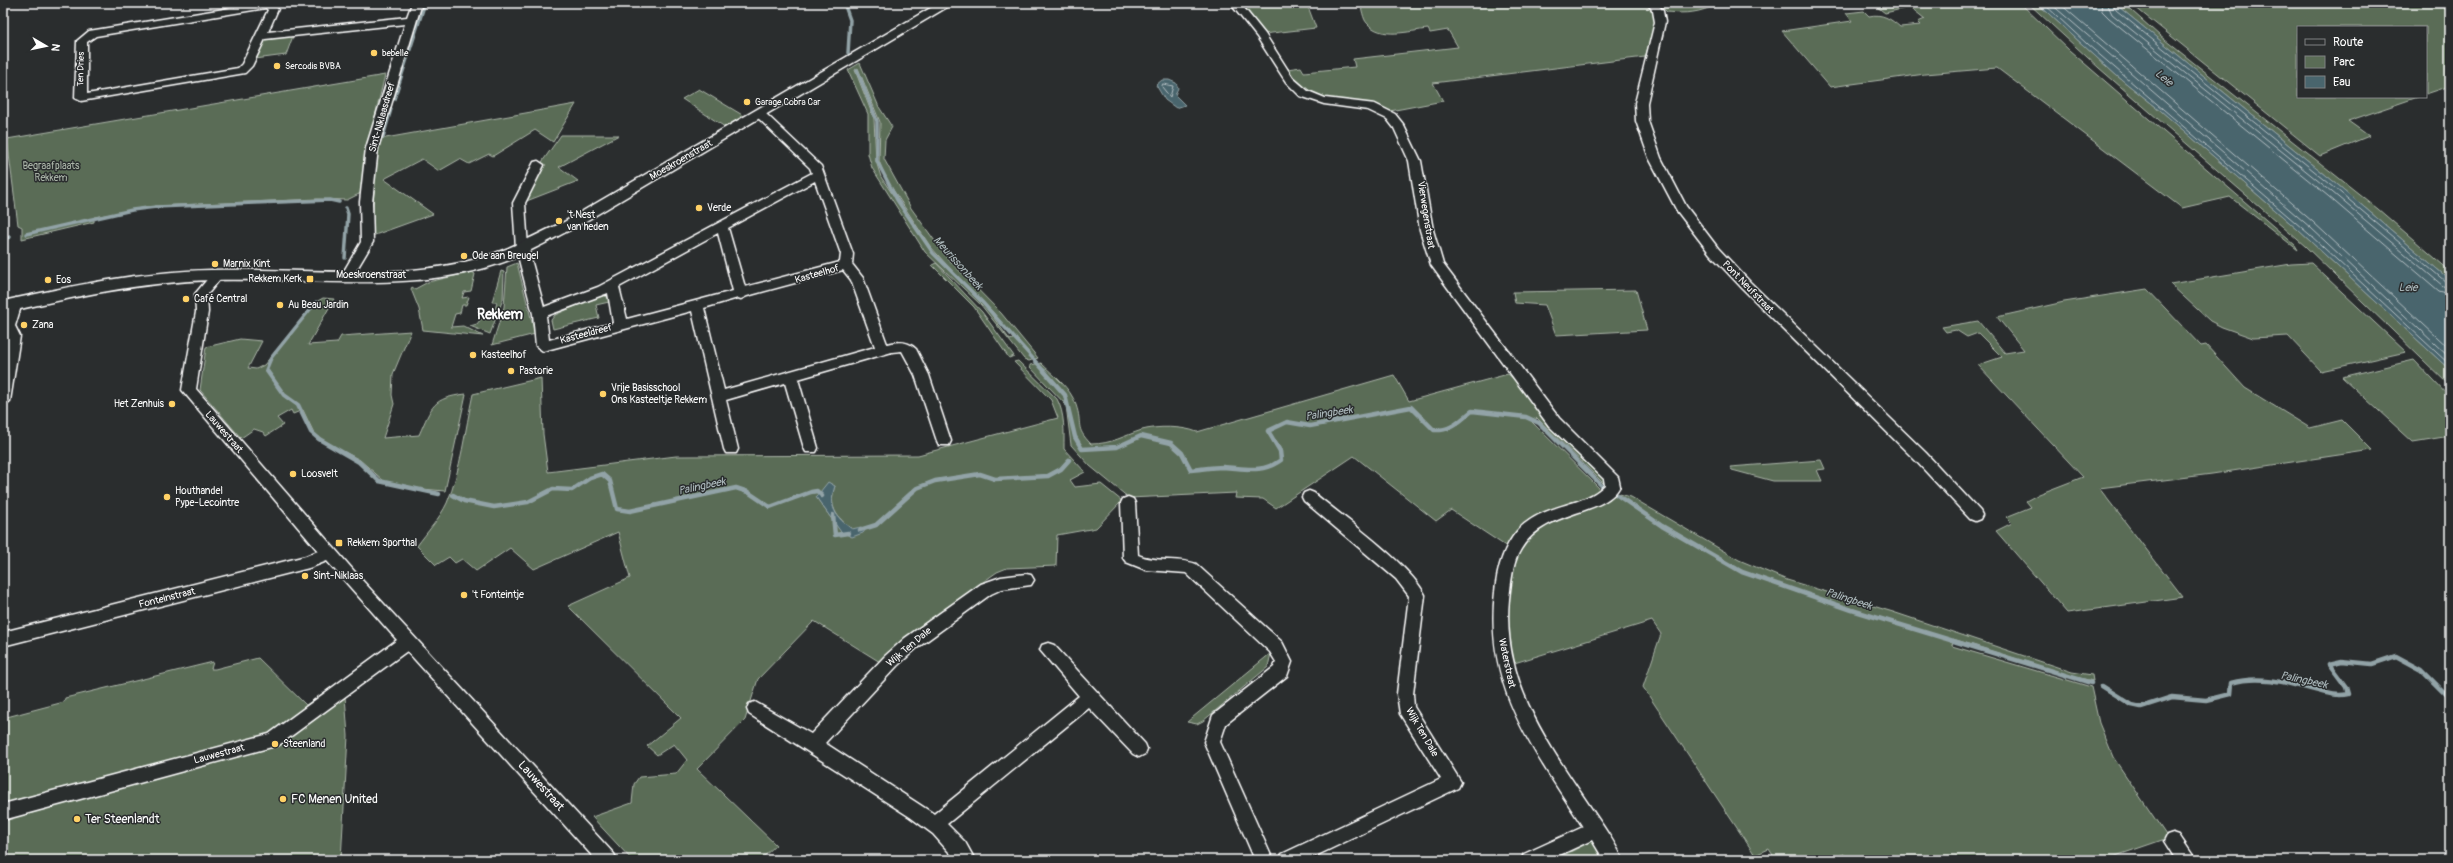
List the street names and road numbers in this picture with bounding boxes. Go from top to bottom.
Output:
street label: Ten Dries [75,52,87,86]
street label: Sint-Niklaasdreef [366,81,398,153]
street label: Moeskroenstraat [648,137,715,183]
street label: Vierwegenstraat [1415,180,1437,251]
street label: Pont Neufstraat [1720,258,1777,316]
street label: Kasteelhof [793,262,841,286]
street label: Moeskroenstraat [336,269,407,281]
street label: Kasteeldreef [559,321,613,347]
street label: Lauwestraat [202,408,246,456]
street label: Fonteinstraat [138,585,197,611]
street label: Wijk Ten Dale [884,625,934,669]
street label: Waterstraat [1496,637,1518,690]
street label: Wijk Ten Dale [1403,705,1441,759]
street label: Lauwestraat [192,741,247,767]
street label: Lauwestraat [515,758,568,814]

